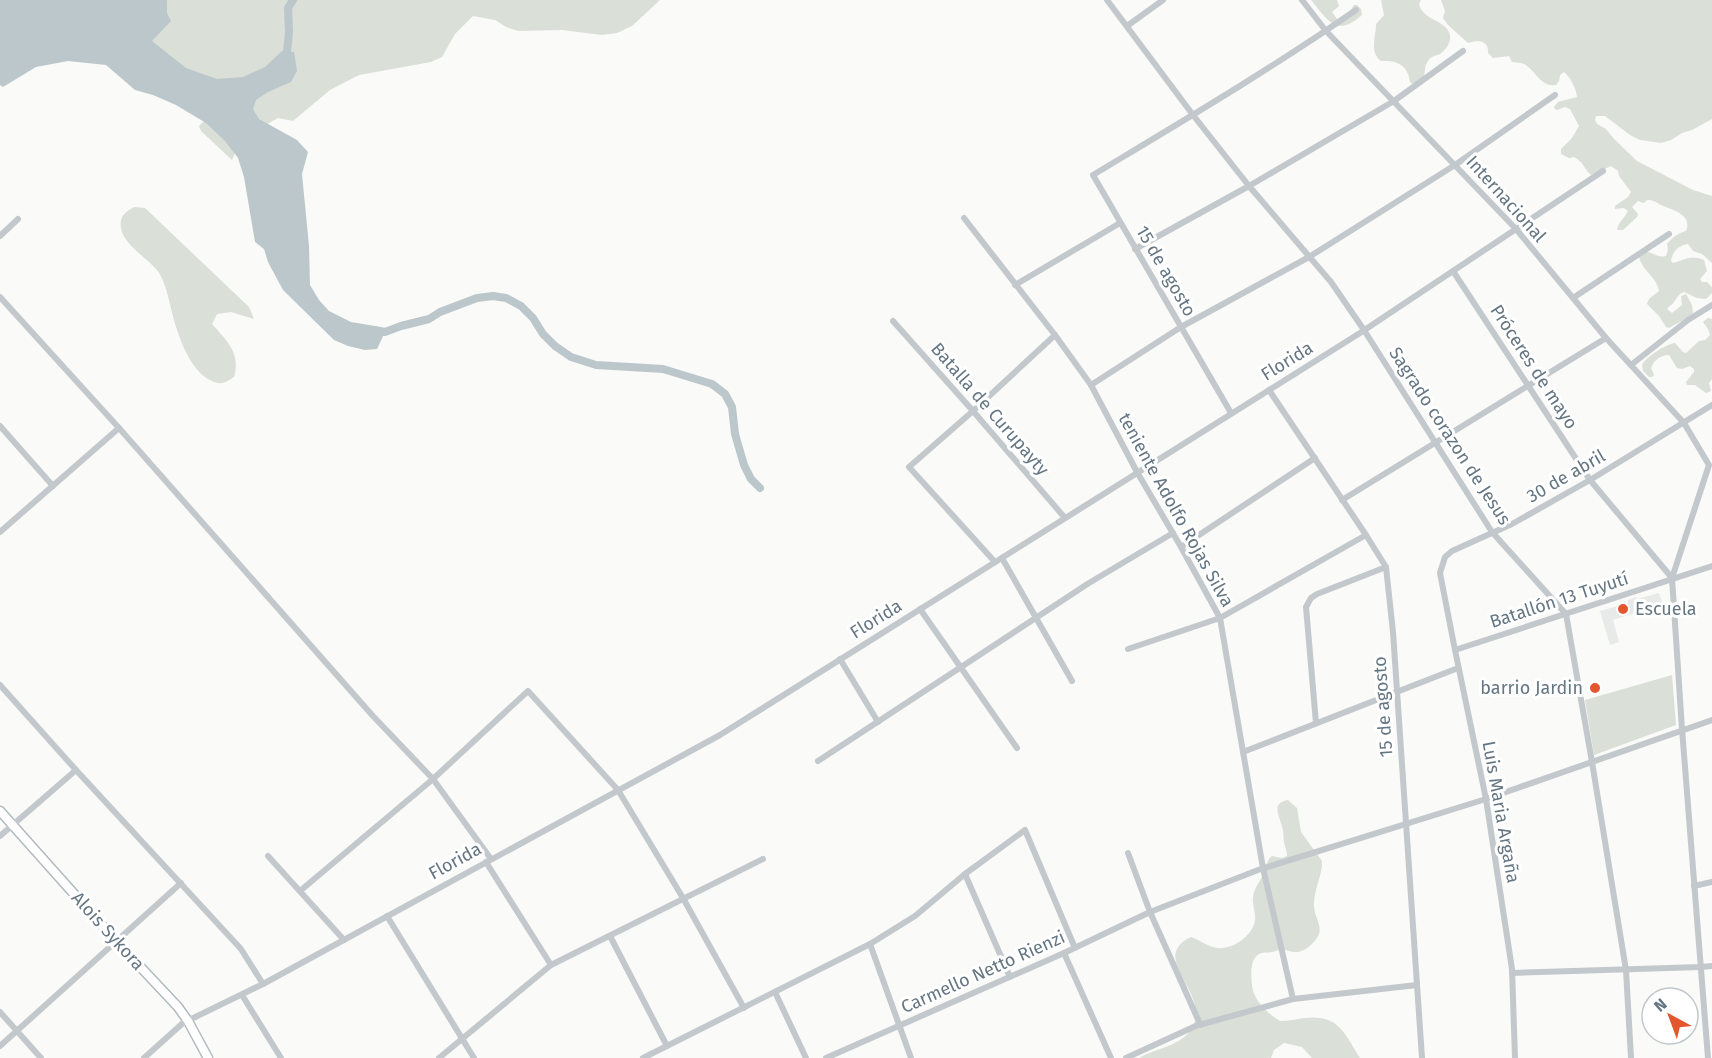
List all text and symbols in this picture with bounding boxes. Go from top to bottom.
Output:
street label: Internacional [1461,151,1551,247]
street label: 15 de agosto [1131,222,1201,320]
street label: Próceres de mayo [1486,301,1582,433]
street label: Florida [1257,337,1317,385]
street label: Batalla de Curupayty [926,338,1054,480]
street label: Sagrado corazon de Jesus [1384,343,1516,529]
street label: teniente Adolfo Rojas Silva [1114,409,1238,611]
street label: 30 de abril [1523,445,1609,507]
street label: Batallón 13 Tuyutí [1487,567,1631,633]
street label: Florida [846,595,906,643]
place label: Escuela [1635,598,1697,620]
marker: Escuela [1616,602,1630,616]
street label: 15 de agosto [1368,656,1398,758]
place label: barrio Jardin [1480,677,1583,699]
marker: barrio Jardin [1588,681,1602,695]
street label: Luis Maria Argaña [1478,739,1524,885]
street label: Florida [425,838,485,884]
street label: Alois Sykora [67,887,149,975]
street label: Carmello Netto Rienzi [898,926,1068,1018]
north arrow [1640,986,1700,1046]
text: N [1650,994,1671,1016]

